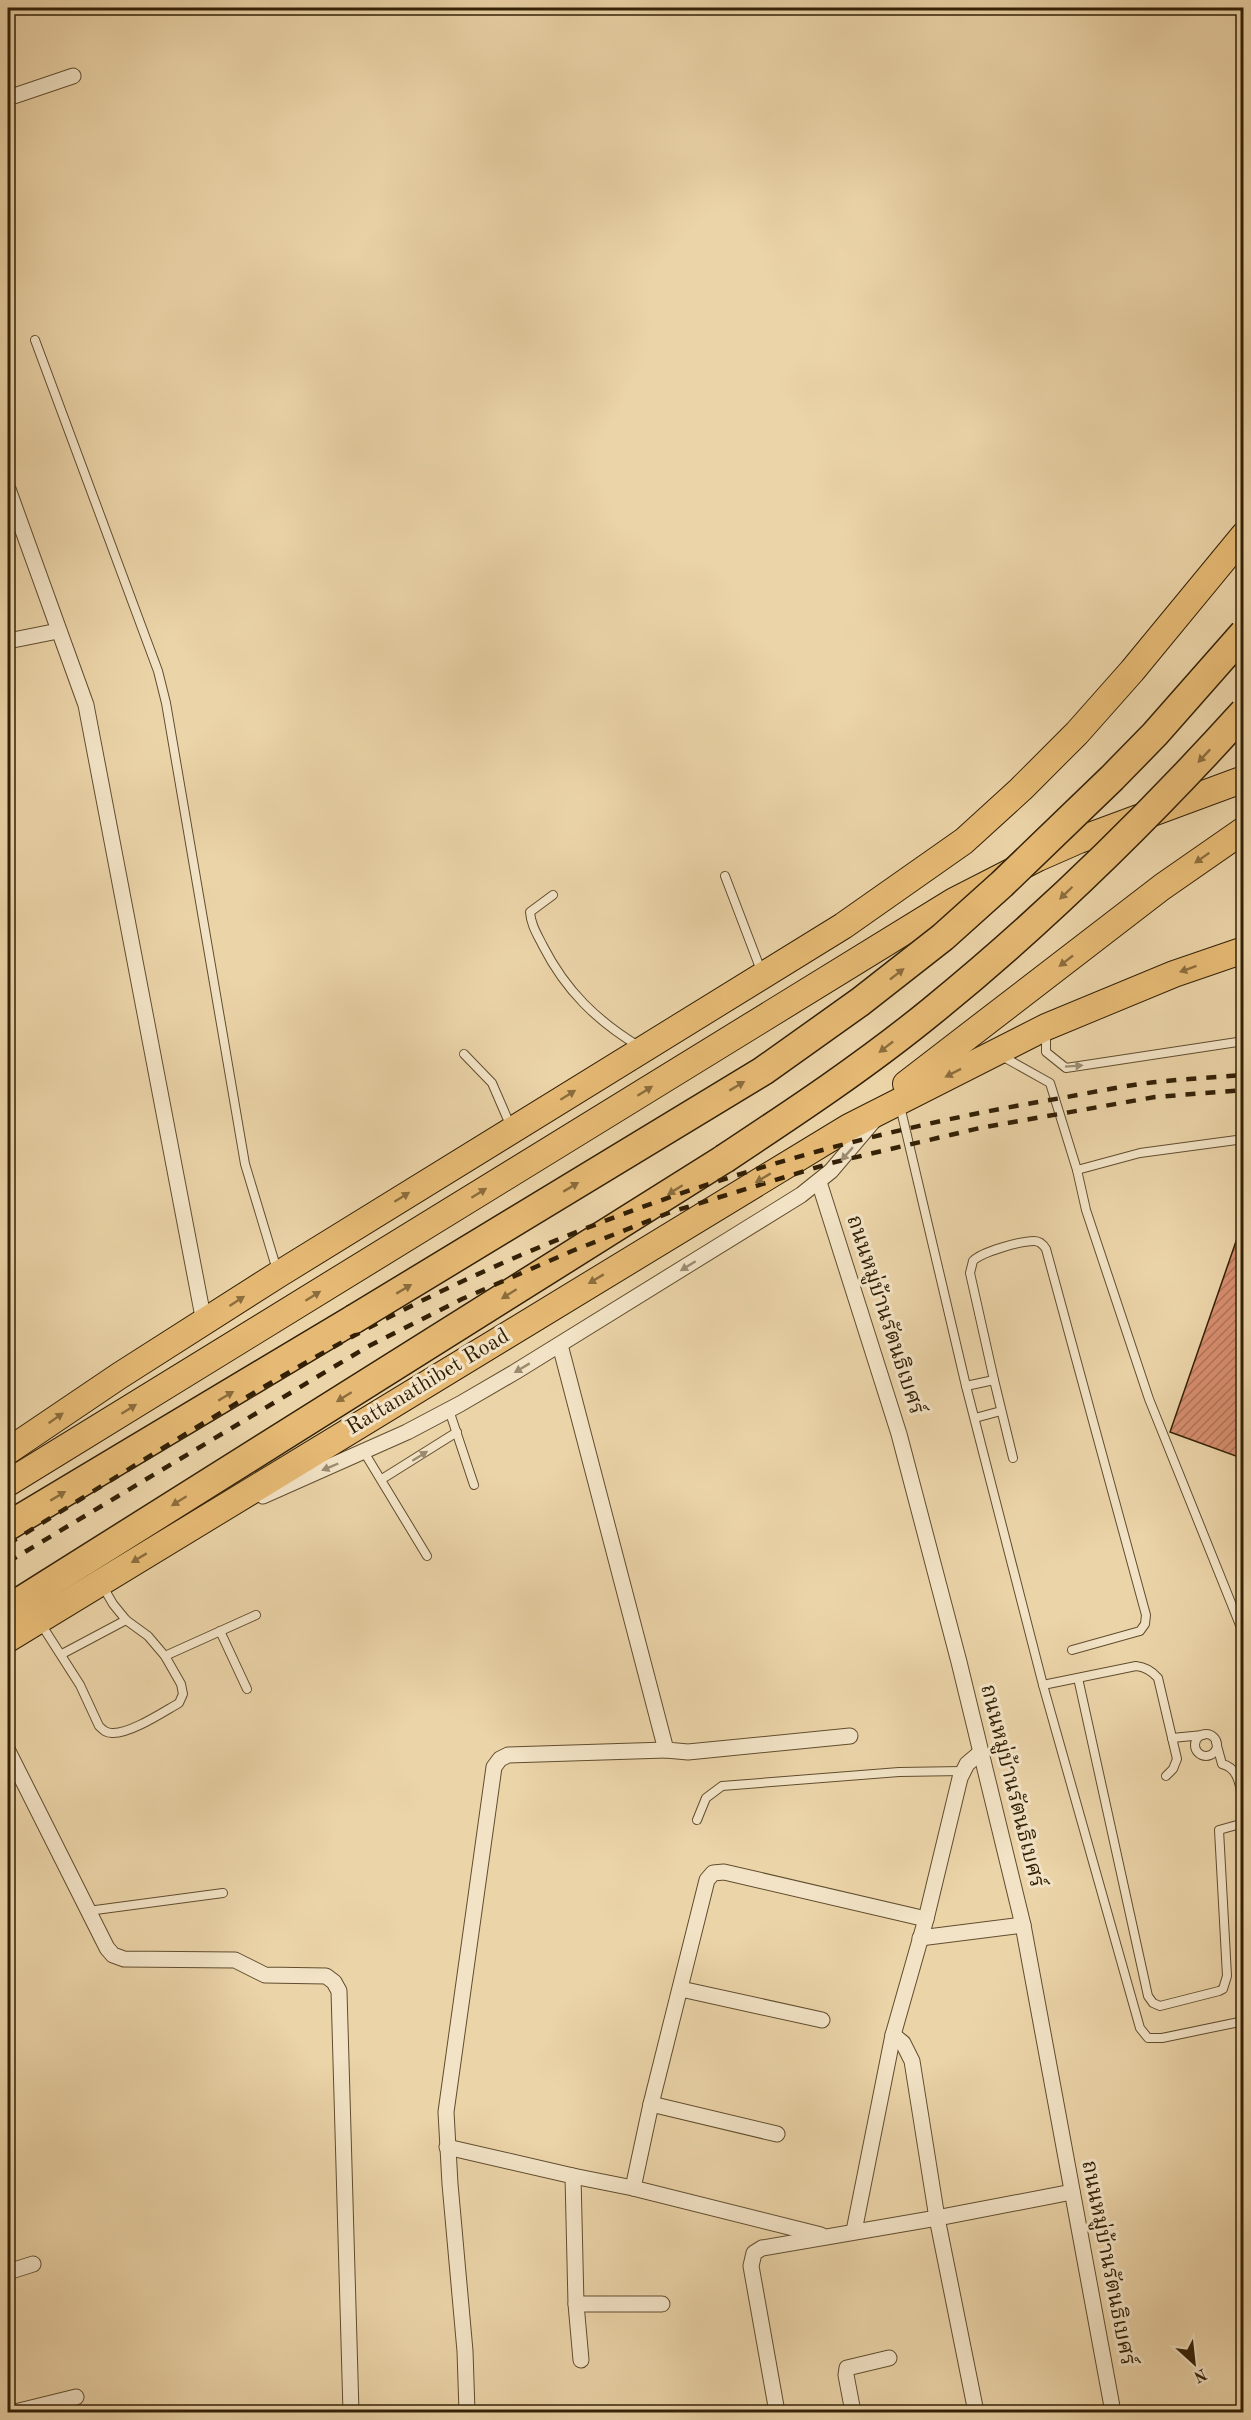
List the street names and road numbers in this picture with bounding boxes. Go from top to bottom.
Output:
street label: ถนนหมู่บ้านรัตนธิเบศร์ [841,1212,931,1418]
street label: Rattanathibet Road [343,1325,513,1439]
street label: ถนนหมู่บ้านรัตนธิเบศร์ [975,1682,1051,1890]
street label: ถนนหมู่บ้านรัตนธิเบศร์ [1076,2158,1142,2368]

